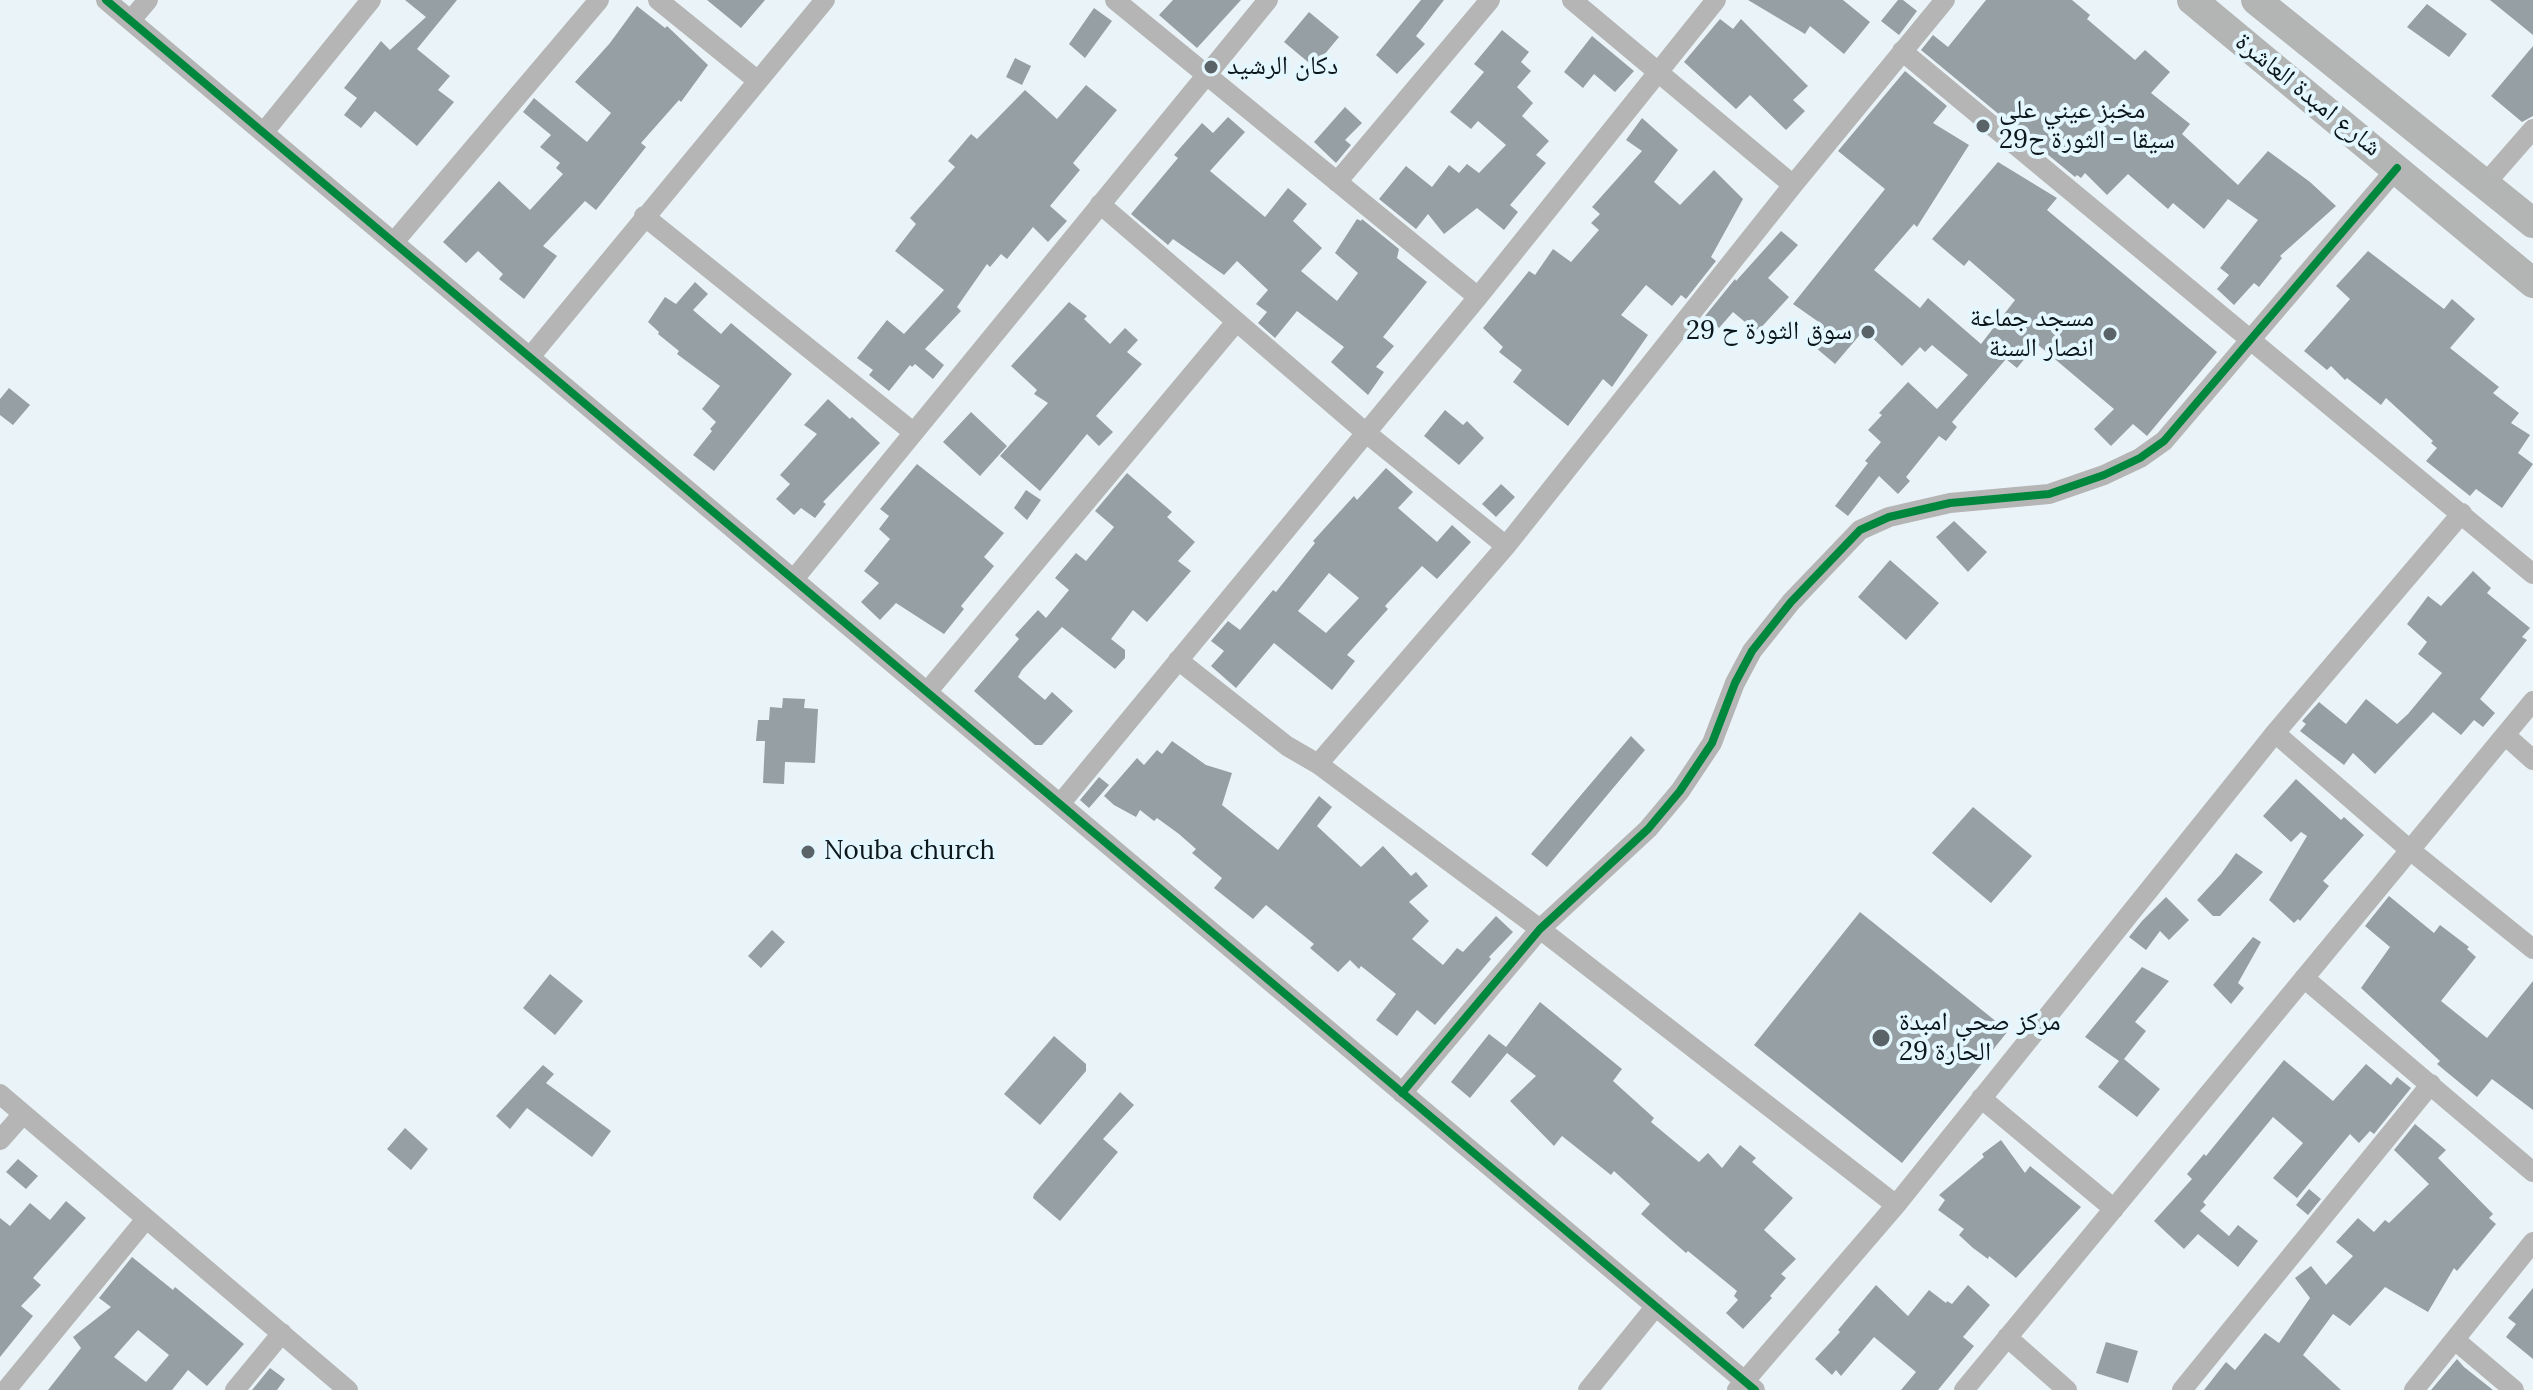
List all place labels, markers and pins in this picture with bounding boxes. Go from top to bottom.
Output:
place label: دكان الرشيد [1227,51,1338,83]
marker: دكان الرشيد [1202,58,1220,76]
place label: مخبز عيني على سيقا - الثورة ح29 [1999,95,2175,156]
marker: مخبز عيني على سيقا - الثورة ح29 [1974,117,1992,135]
place label: مسجد جماعة انصار السنة [1970,303,2094,364]
place label: سوق الثورة ح 29 [1686,316,1852,348]
marker: سوق الثورة ح 29 [1859,323,1877,341]
marker: مسجد جماعة انصار السنة [2101,325,2119,343]
place label: Nouba church [824,836,995,868]
marker: Nouba church [799,843,817,861]
place label: مركز صحي امبدة الحارة 29 [1899,1007,2061,1068]
marker: مركز صحي امبدة الحارة 29 [1870,1027,1892,1049]

